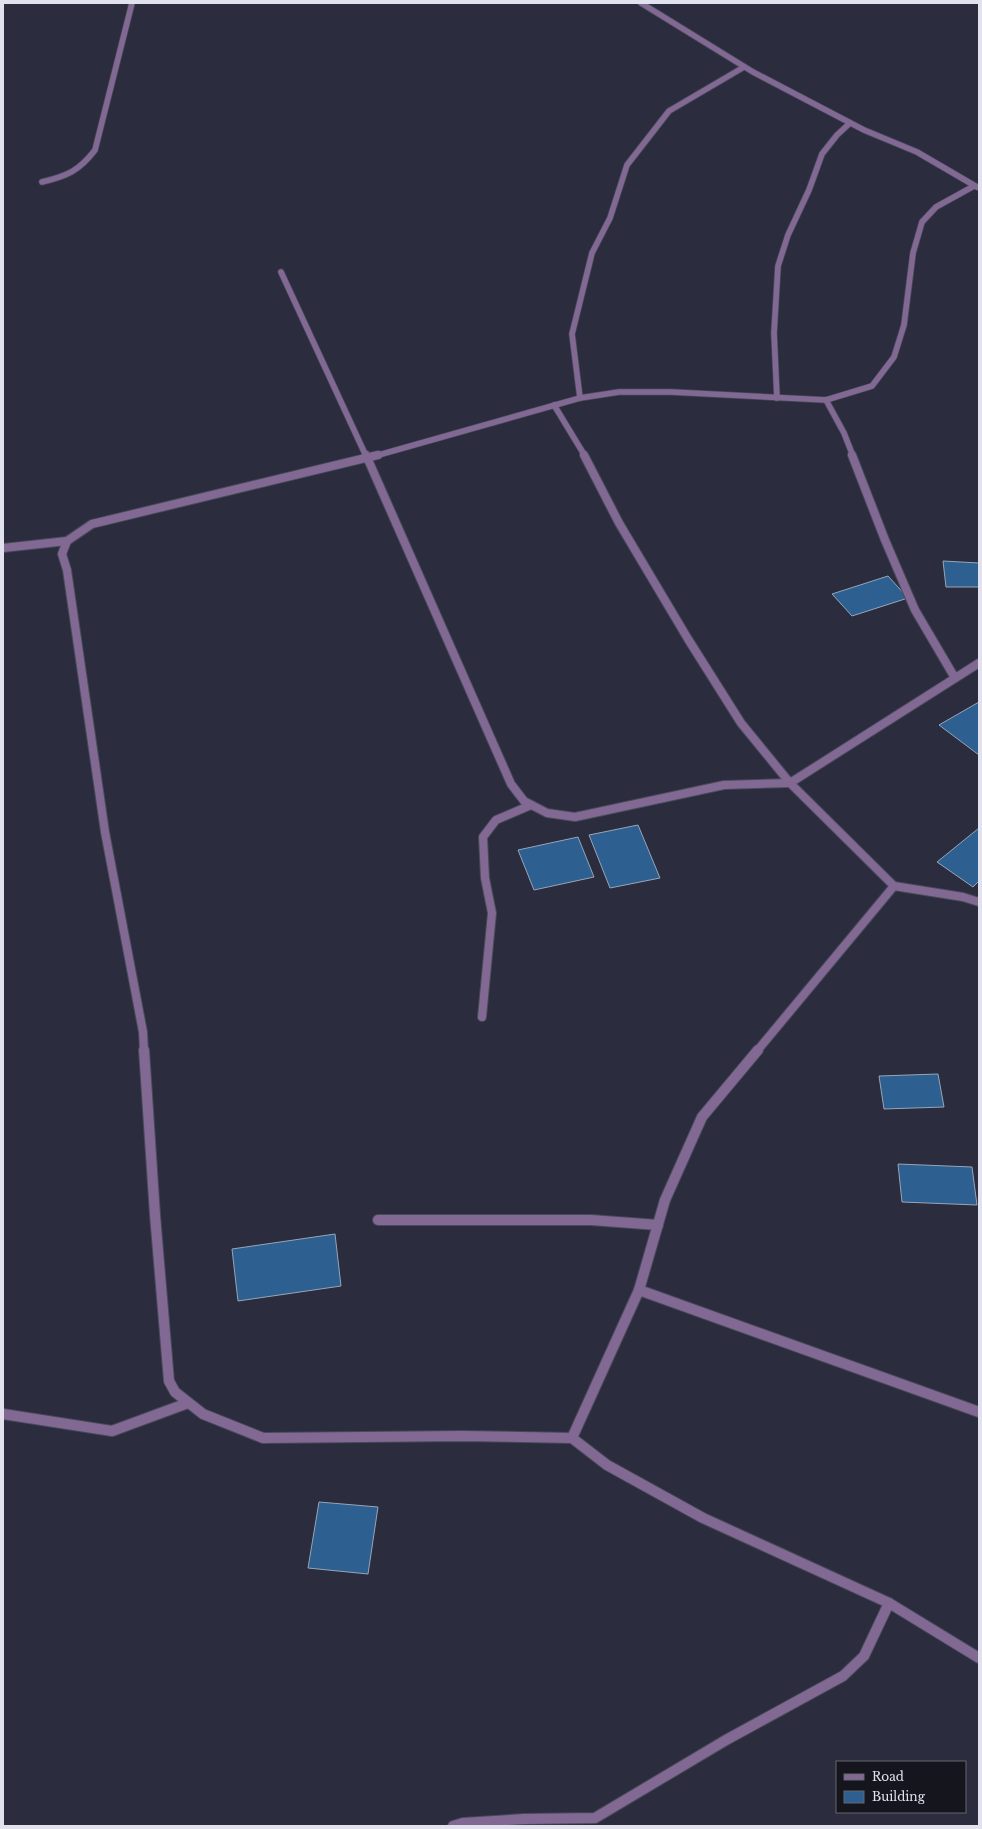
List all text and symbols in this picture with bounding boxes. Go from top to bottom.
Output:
legend [836,1761,966,1813]
text: Road [872,1769,904,1784]
text: Building [872,1789,926,1804]

